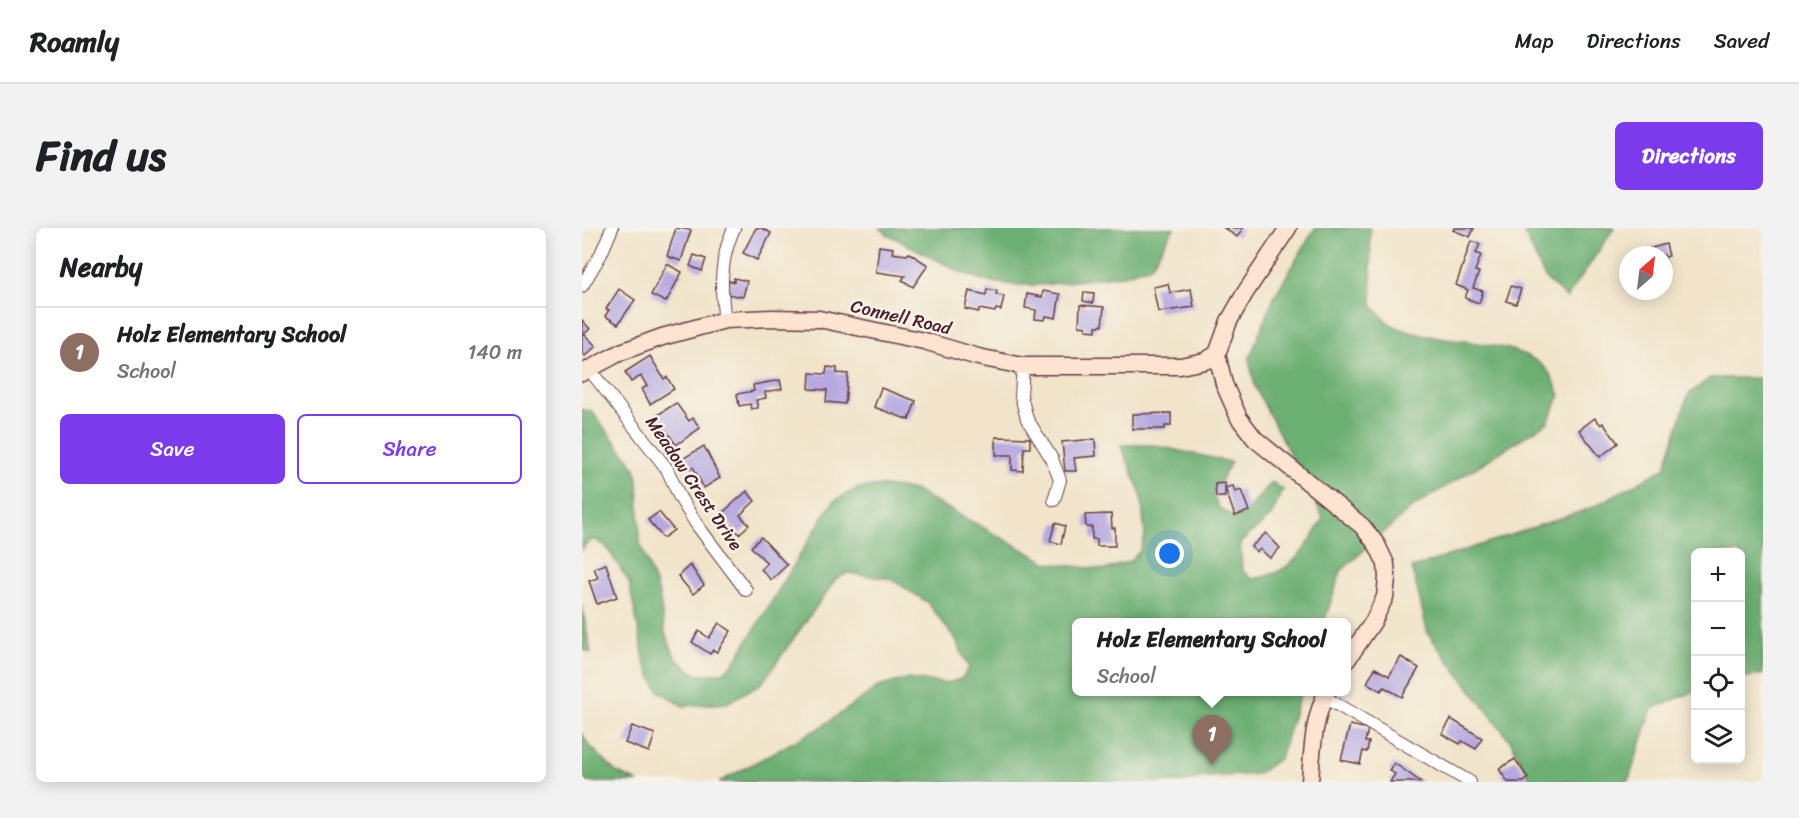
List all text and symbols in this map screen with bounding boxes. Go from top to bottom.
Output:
text: Roamly [30,17,119,66]
text: Map [1515,22,1553,60]
text: Directions [1586,22,1681,60]
text: Saved [1714,22,1769,60]
text: Find us [36,119,166,193]
button: Directions [1615,122,1763,190]
text: Nearby [60,244,142,290]
north arrow [1619,246,1673,300]
street label: Connell Road [848,290,956,344]
text: Holz Elementary School [117,315,346,354]
text: 1 [75,335,84,370]
text: 140 m [468,335,522,370]
text: School [117,354,176,389]
street label: Meadow Crest Drive [637,409,751,557]
button: Save [60,414,285,484]
button: Share [297,414,522,484]
your location [1155,539,1184,568]
map controls [1691,548,1745,764]
button: + [1691,548,1745,602]
button: − [1691,602,1745,656]
popup [1072,618,1351,696]
text: Holz Elementary School [1097,620,1326,659]
button: locate [1691,656,1745,710]
text: School [1097,659,1156,694]
button: layers [1691,710,1745,764]
pin: 1 [1192,716,1232,765]

